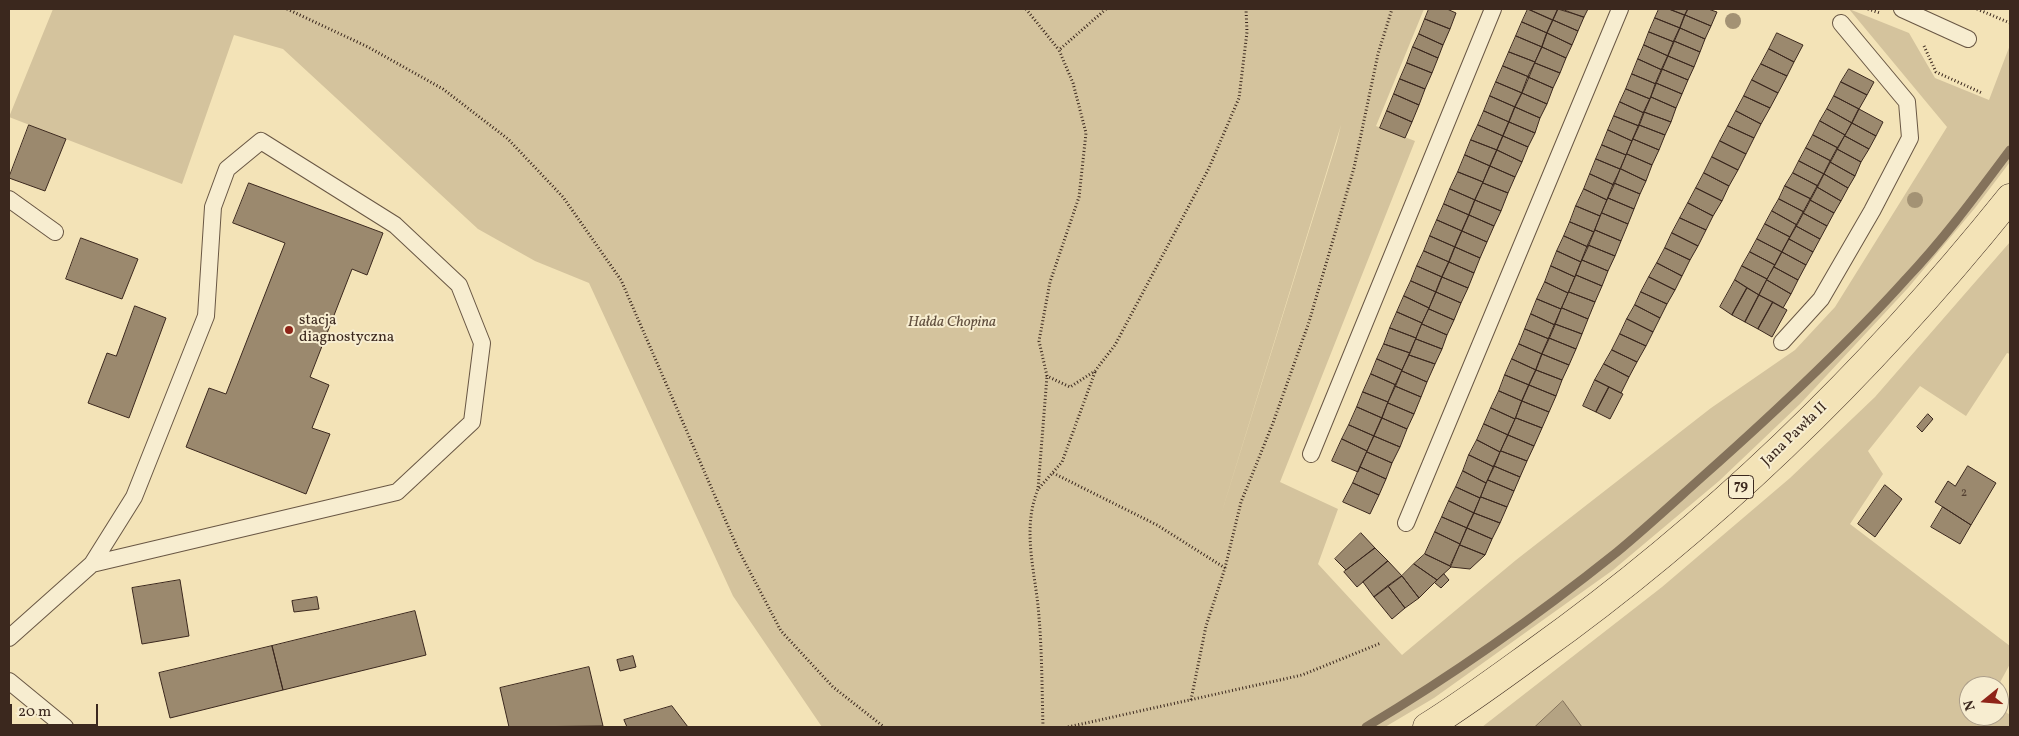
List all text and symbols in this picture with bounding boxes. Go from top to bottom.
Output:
place label: stacja diagnostyczna [299,312,394,347]
park label: Hałda Chopina [908,314,996,332]
marker: stacja diagnostyczna [283,324,295,336]
street label: Jana Pawła II [1758,399,1832,471]
road number: 79 [1728,476,1754,498]
house number: 2 [1961,487,1967,501]
north arrow [1959,676,2009,726]
scale bar [12,694,100,726]
text: N [1960,698,1981,713]
text: 20 m [18,702,51,723]

